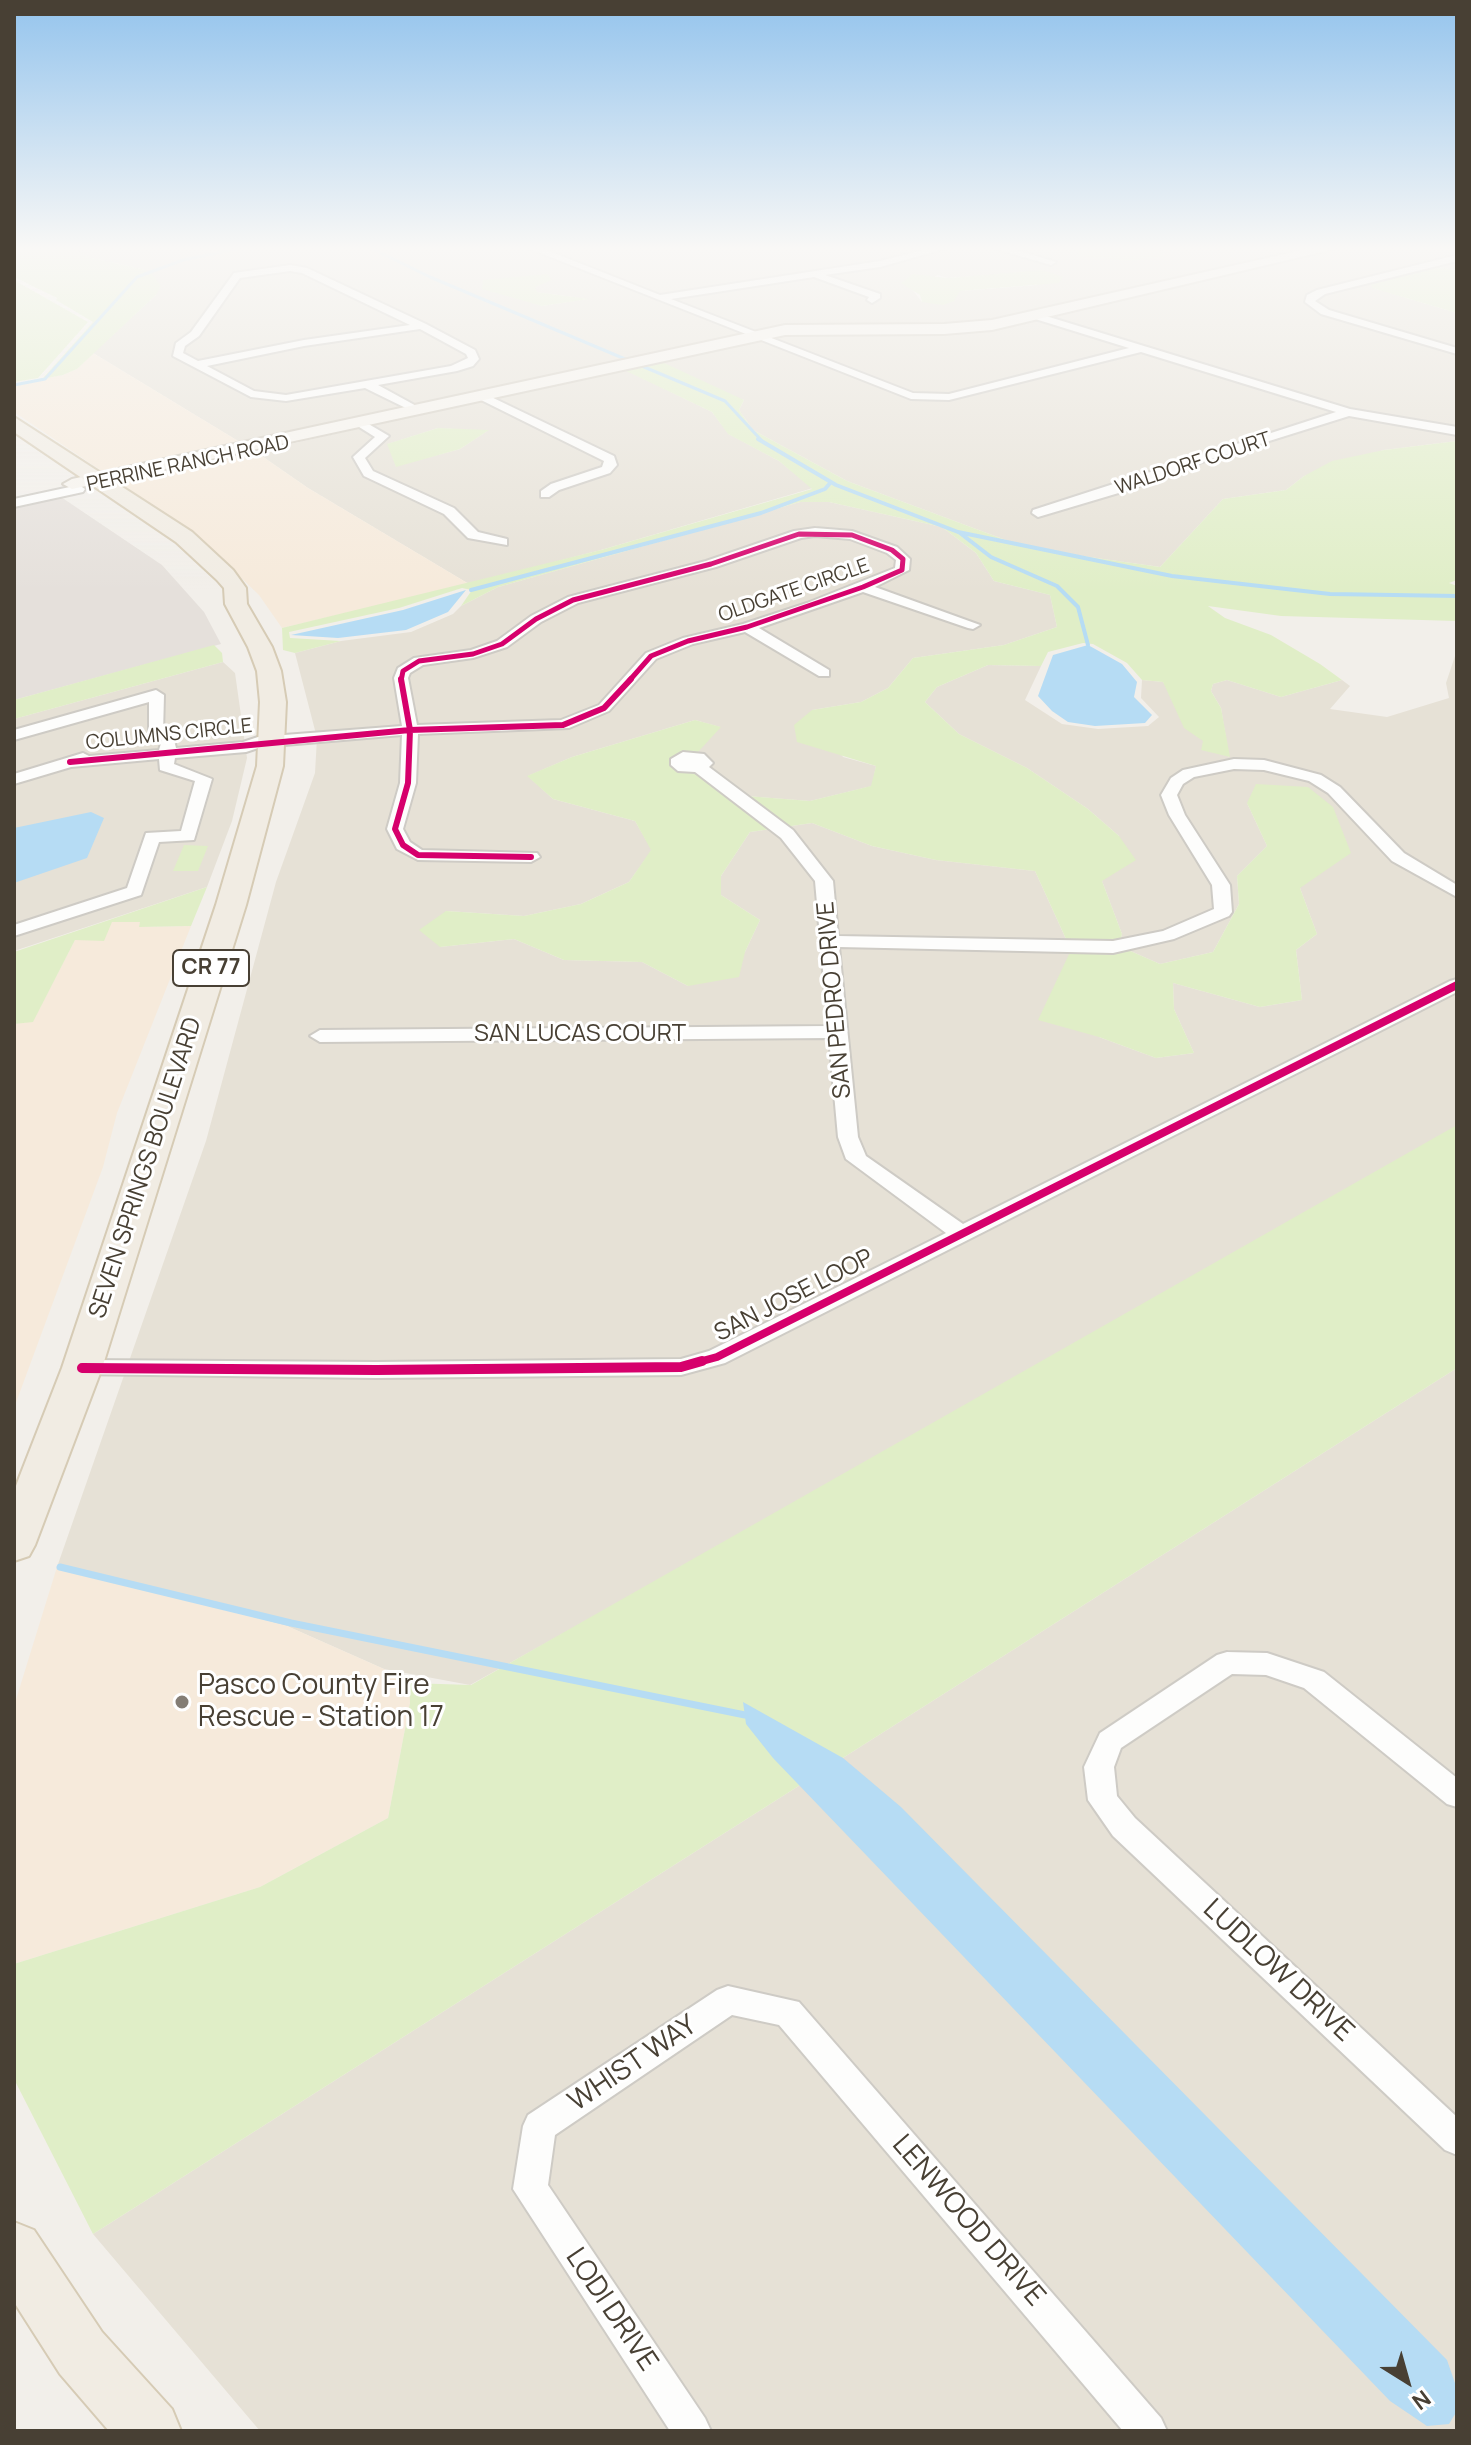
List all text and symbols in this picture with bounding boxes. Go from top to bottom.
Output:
street label: WALDORF COURT [1112,428,1274,500]
street label: PERRINE RANCH ROAD [85,431,291,497]
street label: OLDGATE CIRCLE [715,554,873,628]
street label: COLUMNS CIRCLE [85,714,253,756]
street label: SAN PEDRO DRIVE [812,900,858,1100]
road number: CR 77 [173,950,249,986]
street label: SEVEN SPRINGS BOULEVARD [84,1014,208,1322]
street label: SAN LUCAS COURT [474,1020,686,1048]
street label: SAN JOSE LOOP [710,1244,878,1348]
place label: Pasco County Fire Rescue - Station 17 [198,1669,444,1735]
marker: Pasco County Fire Rescue - Station 17 [173,1693,191,1711]
street label: LUDLOW DRIVE [1196,1893,1360,2049]
street label: WHIST WAY [563,2009,703,2119]
street label: LENWOOD DRIVE [885,2129,1051,2313]
street label: LODI DRIVE [558,2242,664,2378]
north arrow [1367,2341,1447,2421]
text: N [1406,2383,1437,2417]

